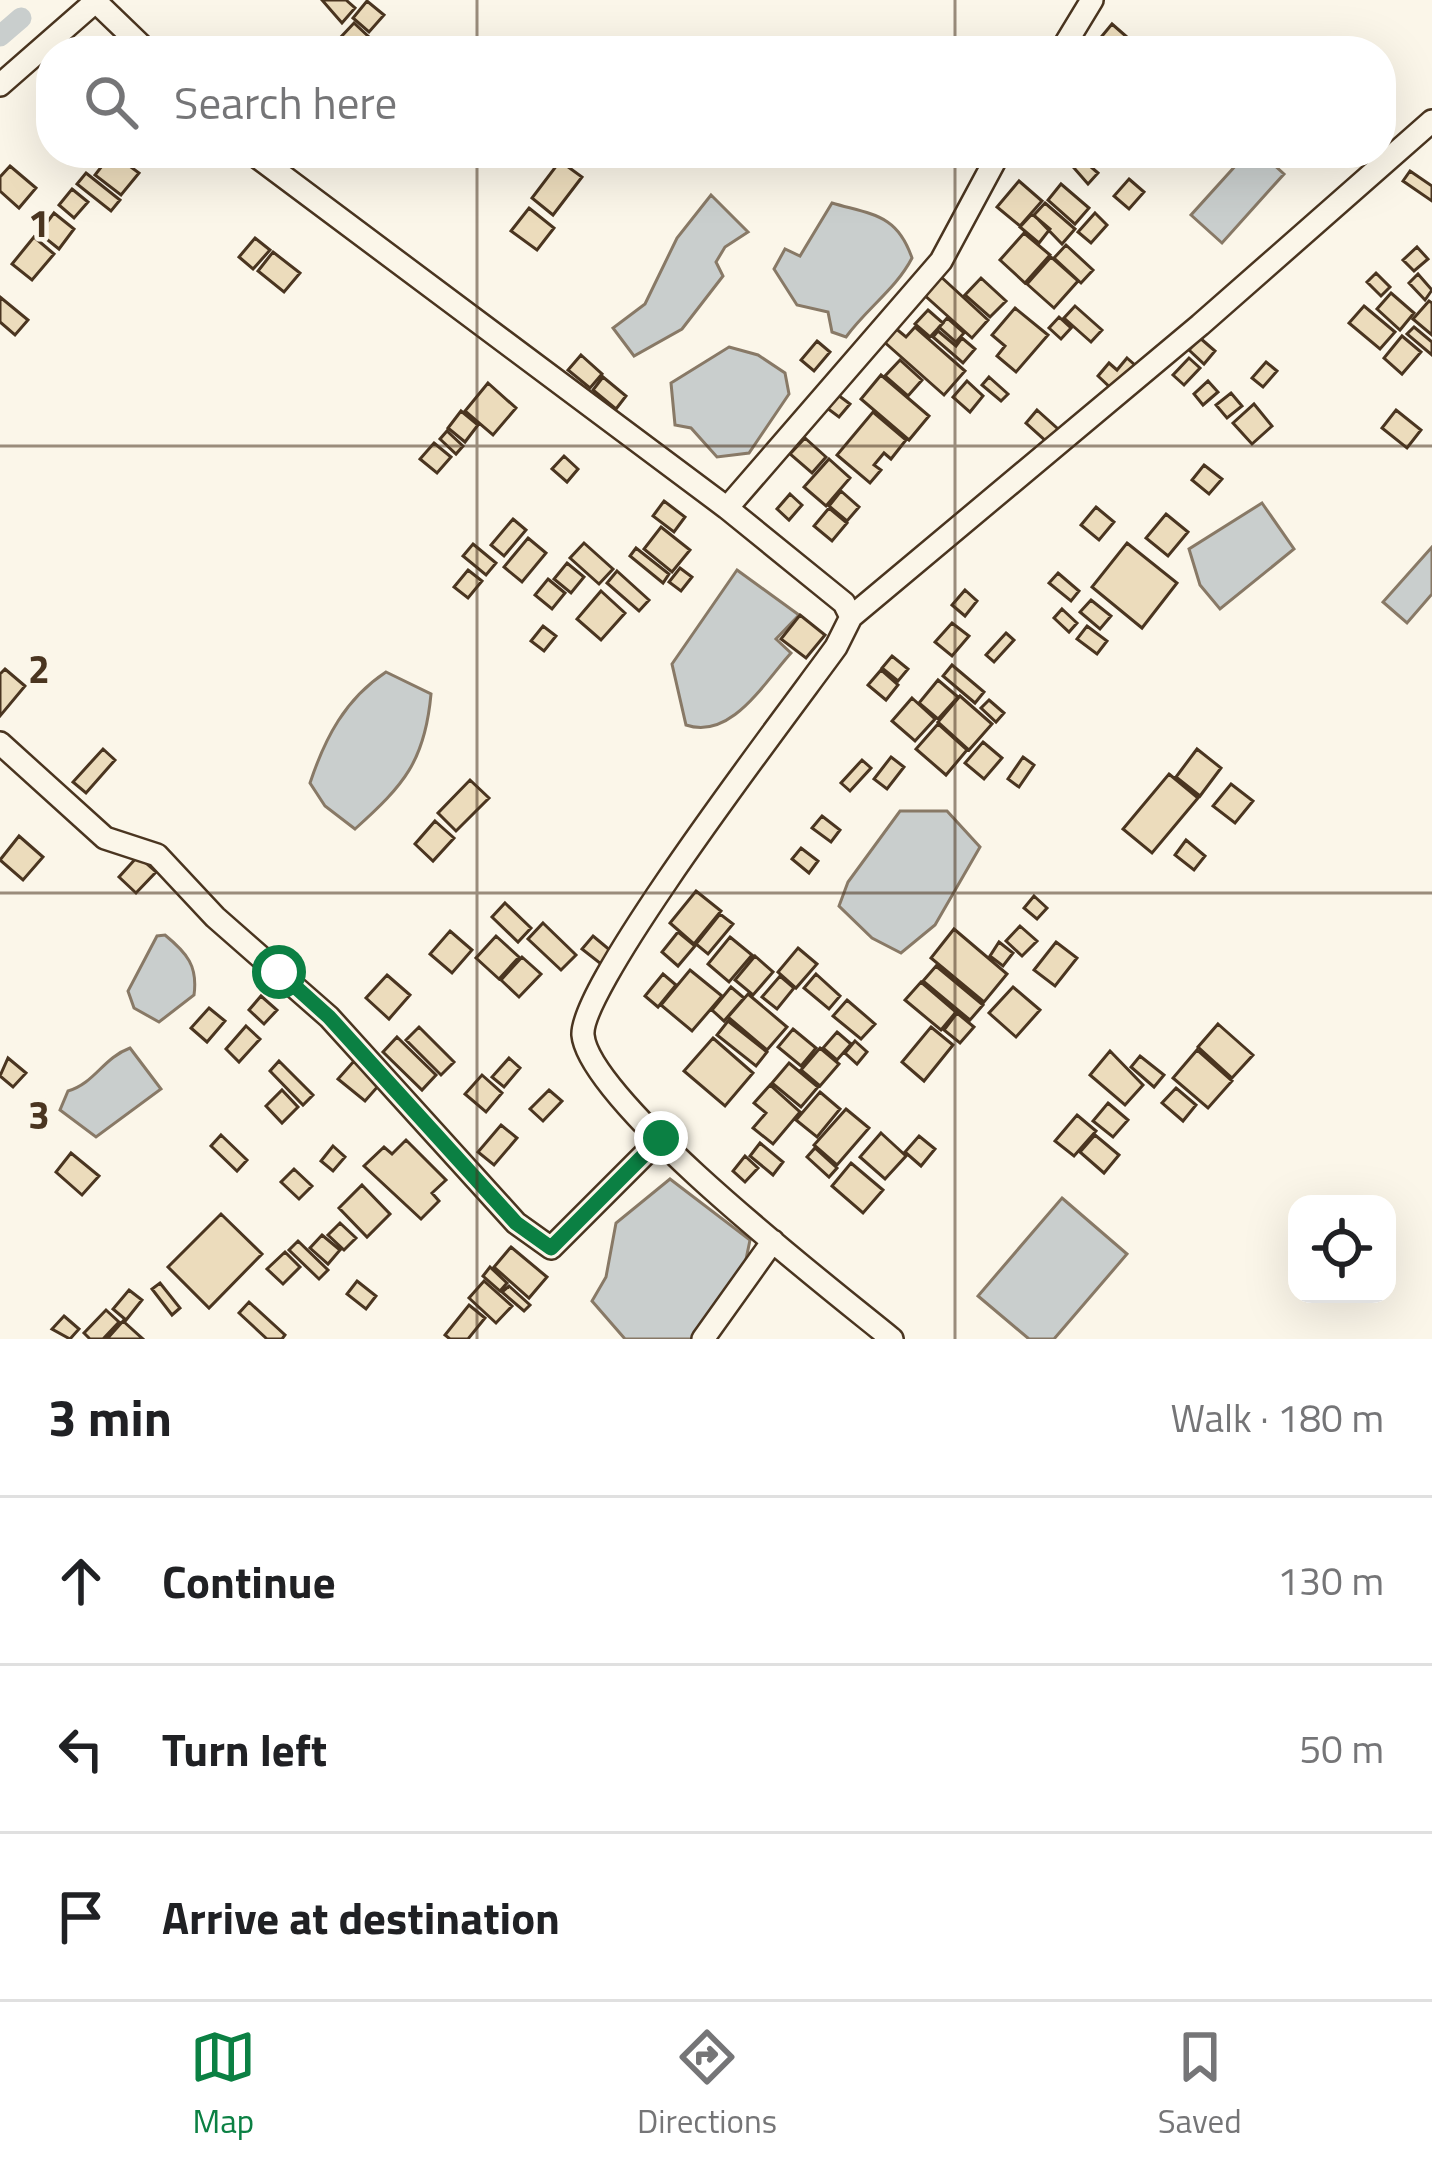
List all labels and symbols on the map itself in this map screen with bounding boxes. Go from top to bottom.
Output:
text: 1 [28,193,50,252]
text: 2 [28,639,50,698]
route start [252,945,306,999]
text: 3 [28,1085,50,1144]
route end [634,1111,688,1165]

